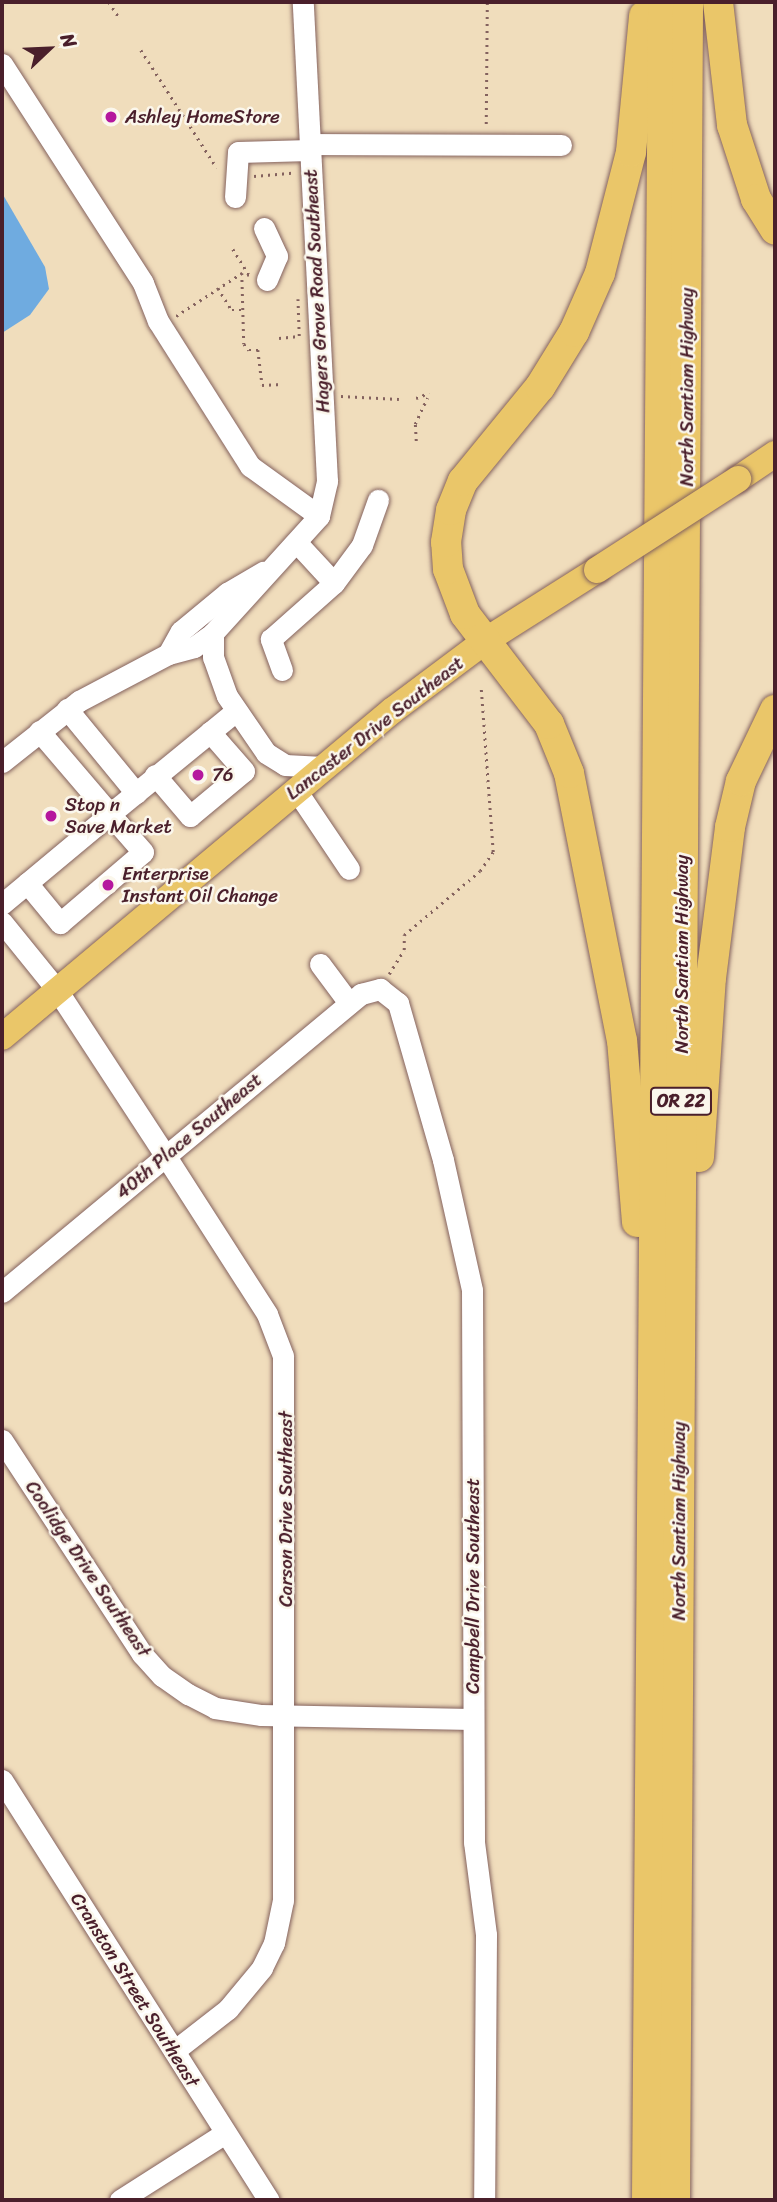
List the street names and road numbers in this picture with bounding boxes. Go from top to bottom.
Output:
street label: Hagers Grove Road Southeast [299,167,335,415]
street label: North Santiam Highway [676,288,698,486]
street label: Lancaster Drive Southeast [282,652,468,804]
street label: North Santiam Highway [671,855,693,1053]
street label: 40th Place Southeast [112,1069,266,1203]
road number: OR 22 [650,1086,712,1116]
street label: Carson Drive Southeast [275,1411,297,1607]
street label: North Santiam Highway [668,1422,690,1620]
street label: Coolidge Drive Southeast [20,1476,156,1662]
street label: Campbell Drive Southeast [462,1479,484,1693]
street label: Cranston Street Southeast [66,1888,204,2092]

